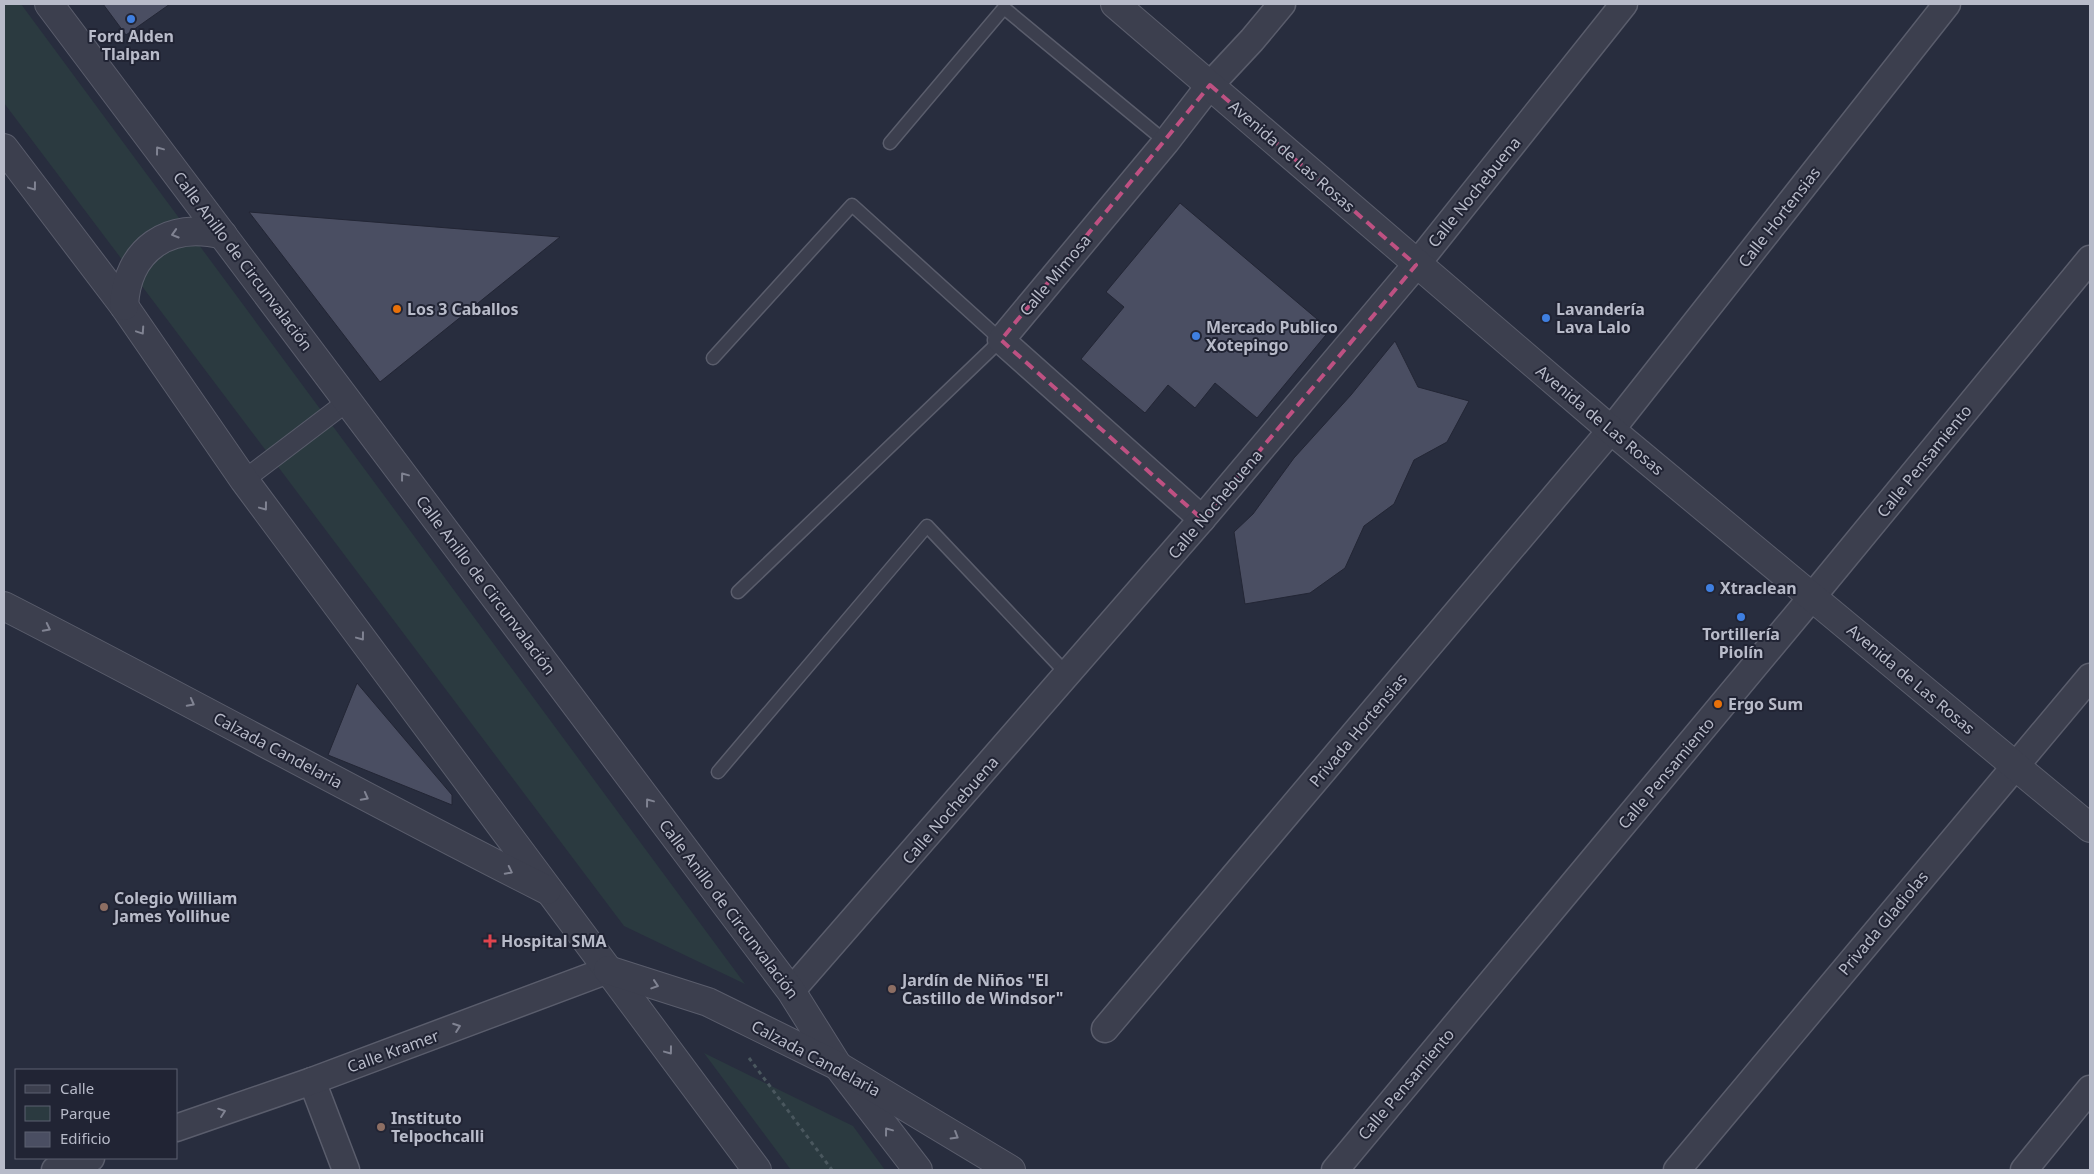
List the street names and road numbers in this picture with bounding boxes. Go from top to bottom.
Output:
street label: Avenida de Las Rosas [1224,95,1360,217]
street label: Calle Nochebuena [1422,132,1526,252]
street label: Calle Hortensias [1733,162,1825,272]
street label: Calle Anillo de Circunvalación [168,167,318,355]
street label: Calle Mimosa [1014,229,1096,321]
street label: Avenida de Las Rosas [1531,360,1669,480]
street label: Calle Pensamiento [1872,400,1976,522]
street label: Calle Nochebuena [1163,445,1267,563]
street label: Calle Anillo de Circunvalación [411,491,561,679]
street label: Avenida de Las Rosas [1842,619,1980,739]
street label: Privada Hortensias [1304,669,1412,791]
street label: Calzada Candelaria [210,707,346,793]
street label: Calle Pensamiento [1613,713,1719,833]
street label: Calle Nochebuena [897,751,1003,869]
street label: Calle Anillo de Circunvalación [654,815,804,1003]
street label: Privada Gladiolas [1833,866,1933,980]
street label: Calzada Candelaria [748,1015,884,1101]
street label: Calle Kramer [344,1024,442,1078]
street label: Calle Pensamiento [1353,1024,1459,1144]

